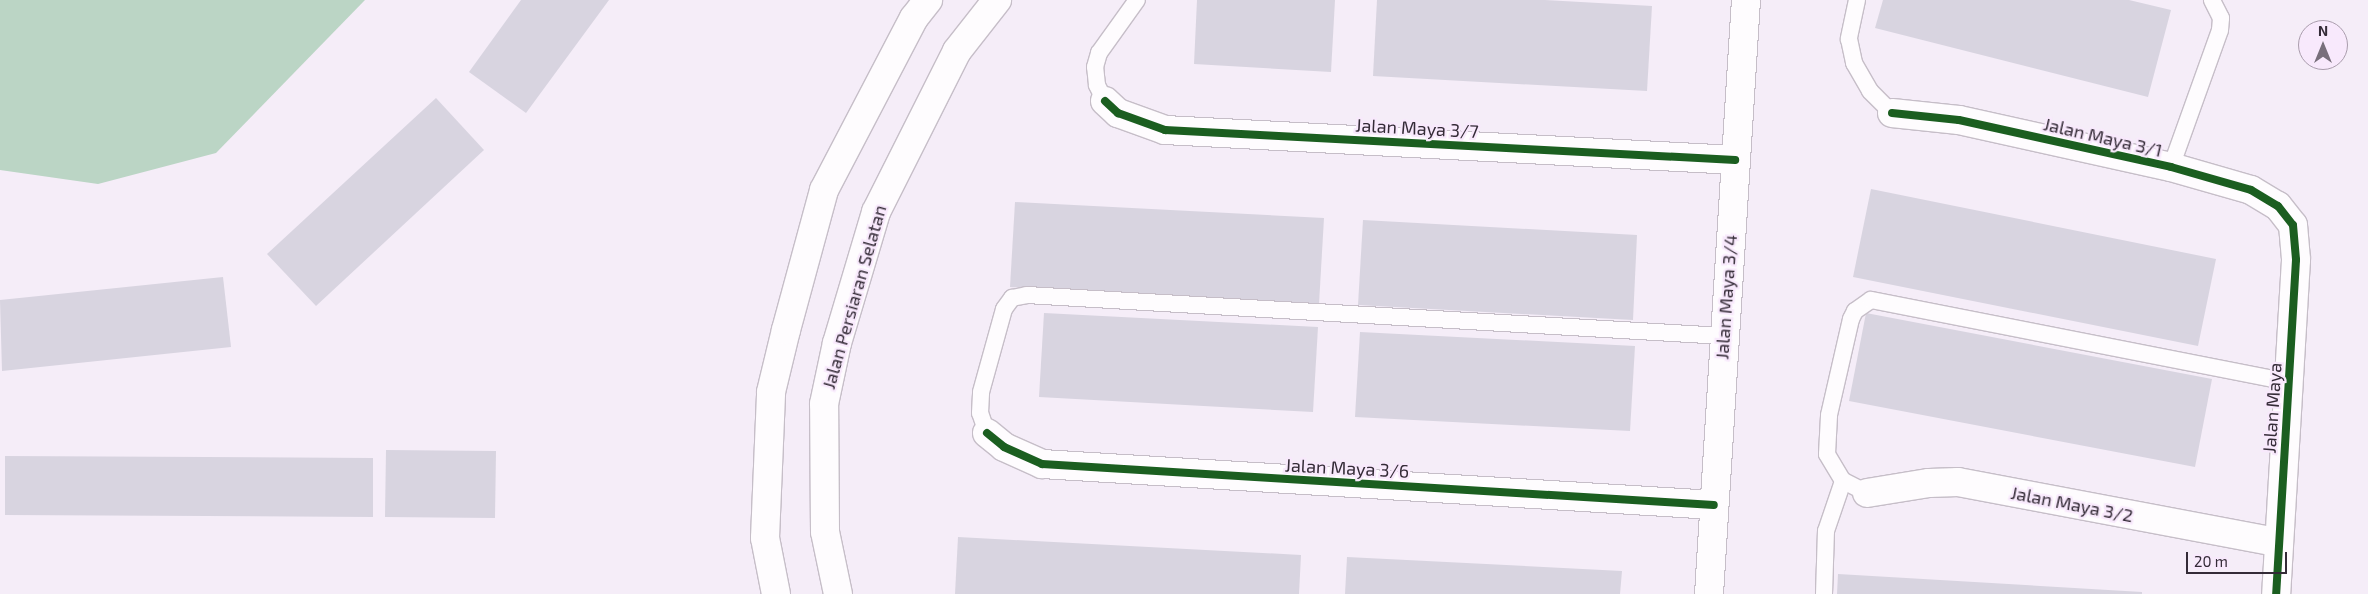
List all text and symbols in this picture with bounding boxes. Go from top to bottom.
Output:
north arrow [2298,20,2348,70]
text: N [2318,22,2328,39]
street label: Jalan Maya 3/1 [2042,113,2164,161]
street label: Jalan Maya 3/7 [1355,114,1479,142]
street label: Jalan Persiaran Selatan [817,203,891,391]
street label: Jalan Maya 3/4 [1711,234,1741,360]
street label: Jalan Maya [2258,362,2286,454]
street label: Jalan Maya 3/6 [1284,454,1410,482]
street label: Jalan Maya 3/2 [2009,482,2135,526]
scale bar [2188,542,2289,574]
text: 20 m [2194,552,2228,570]

